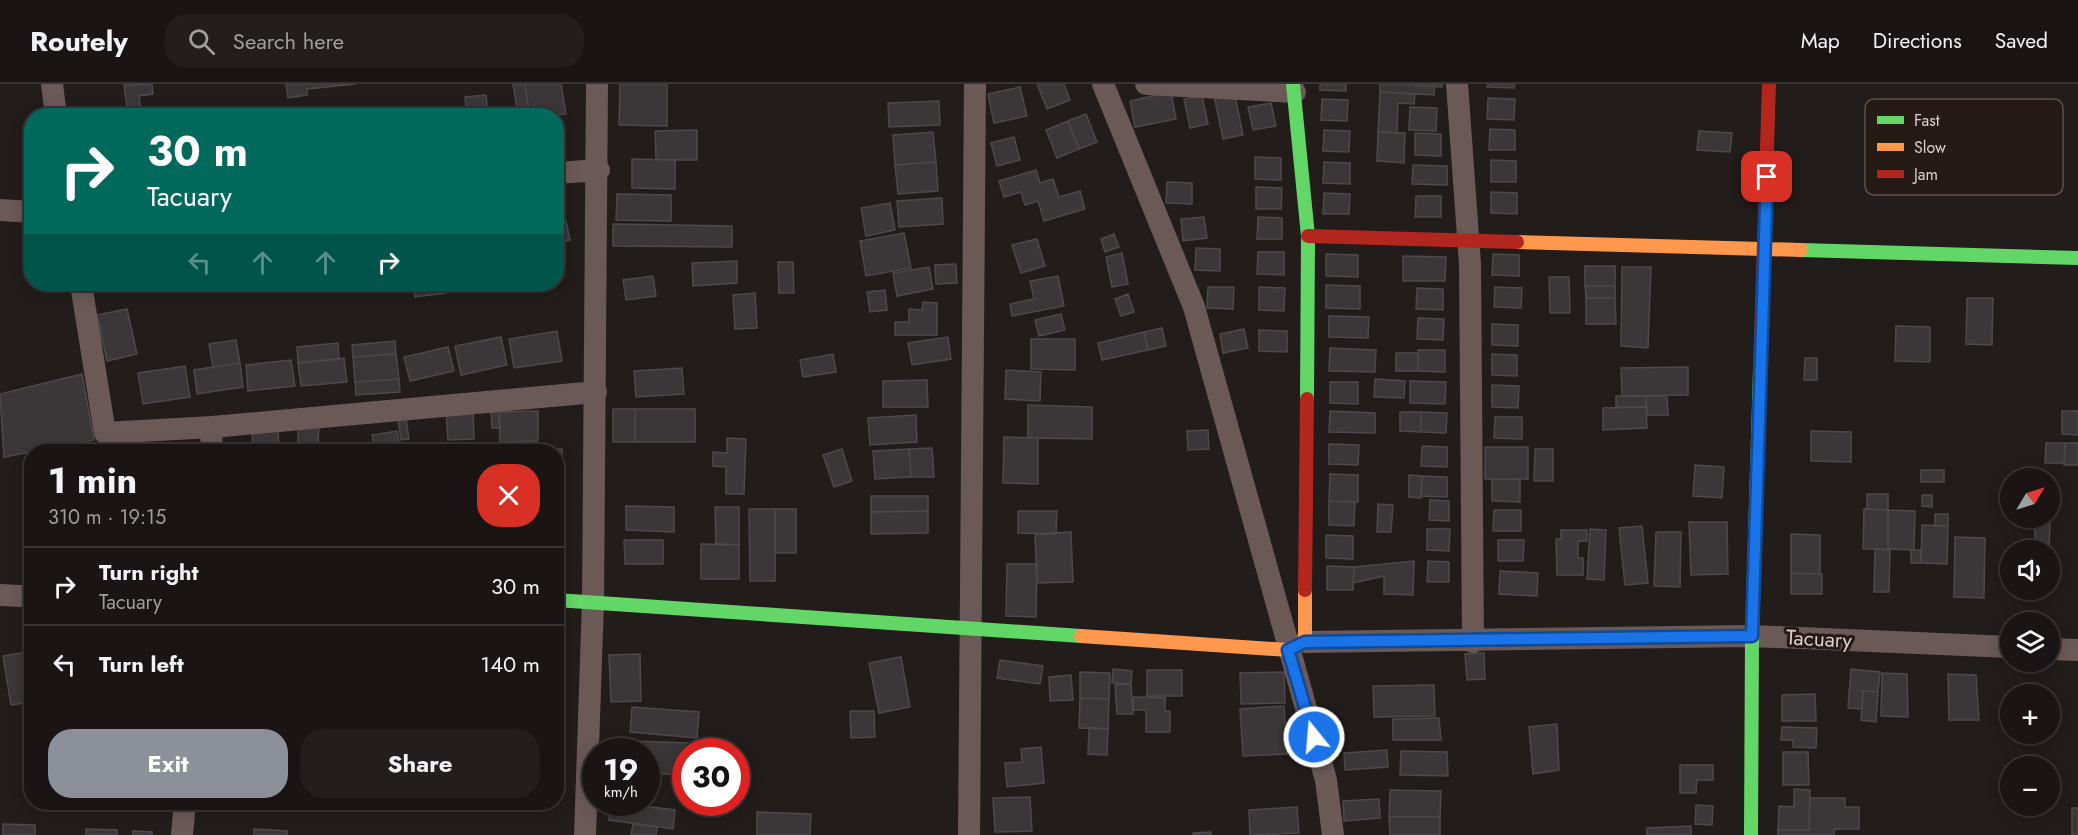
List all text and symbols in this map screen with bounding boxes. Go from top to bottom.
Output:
search box [164,14,584,68]
text: Routely [30,21,128,62]
icon: search [185,25,218,58]
text: Search here [233,25,344,57]
text: Map [1801,26,1840,56]
text: Directions [1873,26,1962,56]
text: Saved [1995,26,2048,56]
legend [1865,99,2063,195]
text: Fast [1914,109,1940,132]
text: 30 m [147,121,248,182]
icon: right [48,132,126,210]
text: Slow [1914,136,1946,159]
pin [1741,151,1792,202]
icon: arrive [1750,160,1783,193]
text: Jam [1912,163,1938,186]
text: Tacuary [147,177,232,216]
icon: left [183,246,216,279]
icon: ahead [246,246,279,279]
icon: ahead [309,246,342,279]
icon: right [372,246,405,279]
text: 1 min [48,454,137,506]
button: close [477,464,540,527]
north arrow [2000,468,2060,528]
map controls [2000,468,2060,816]
text: 310 m · 19:15 [48,503,166,532]
button: sound [2000,540,2060,600]
text: Turn right [99,556,199,588]
icon: right [48,570,81,603]
text: 30 m [491,570,540,602]
text: Tacuary [99,588,162,617]
button: layers [2000,612,2060,672]
street label: Tacuary [1785,622,1853,656]
icon: left [48,648,81,681]
text: Turn left [99,648,184,680]
text: 140 m [480,648,540,680]
button: + [2000,684,2060,744]
position arrow [1282,705,1346,769]
button: Exit [48,729,288,798]
button: Share [300,729,540,798]
speed limit sign: 30 [672,738,750,816]
text: 19 [603,748,639,791]
button: − [2000,756,2060,816]
text: km/h [604,781,638,803]

